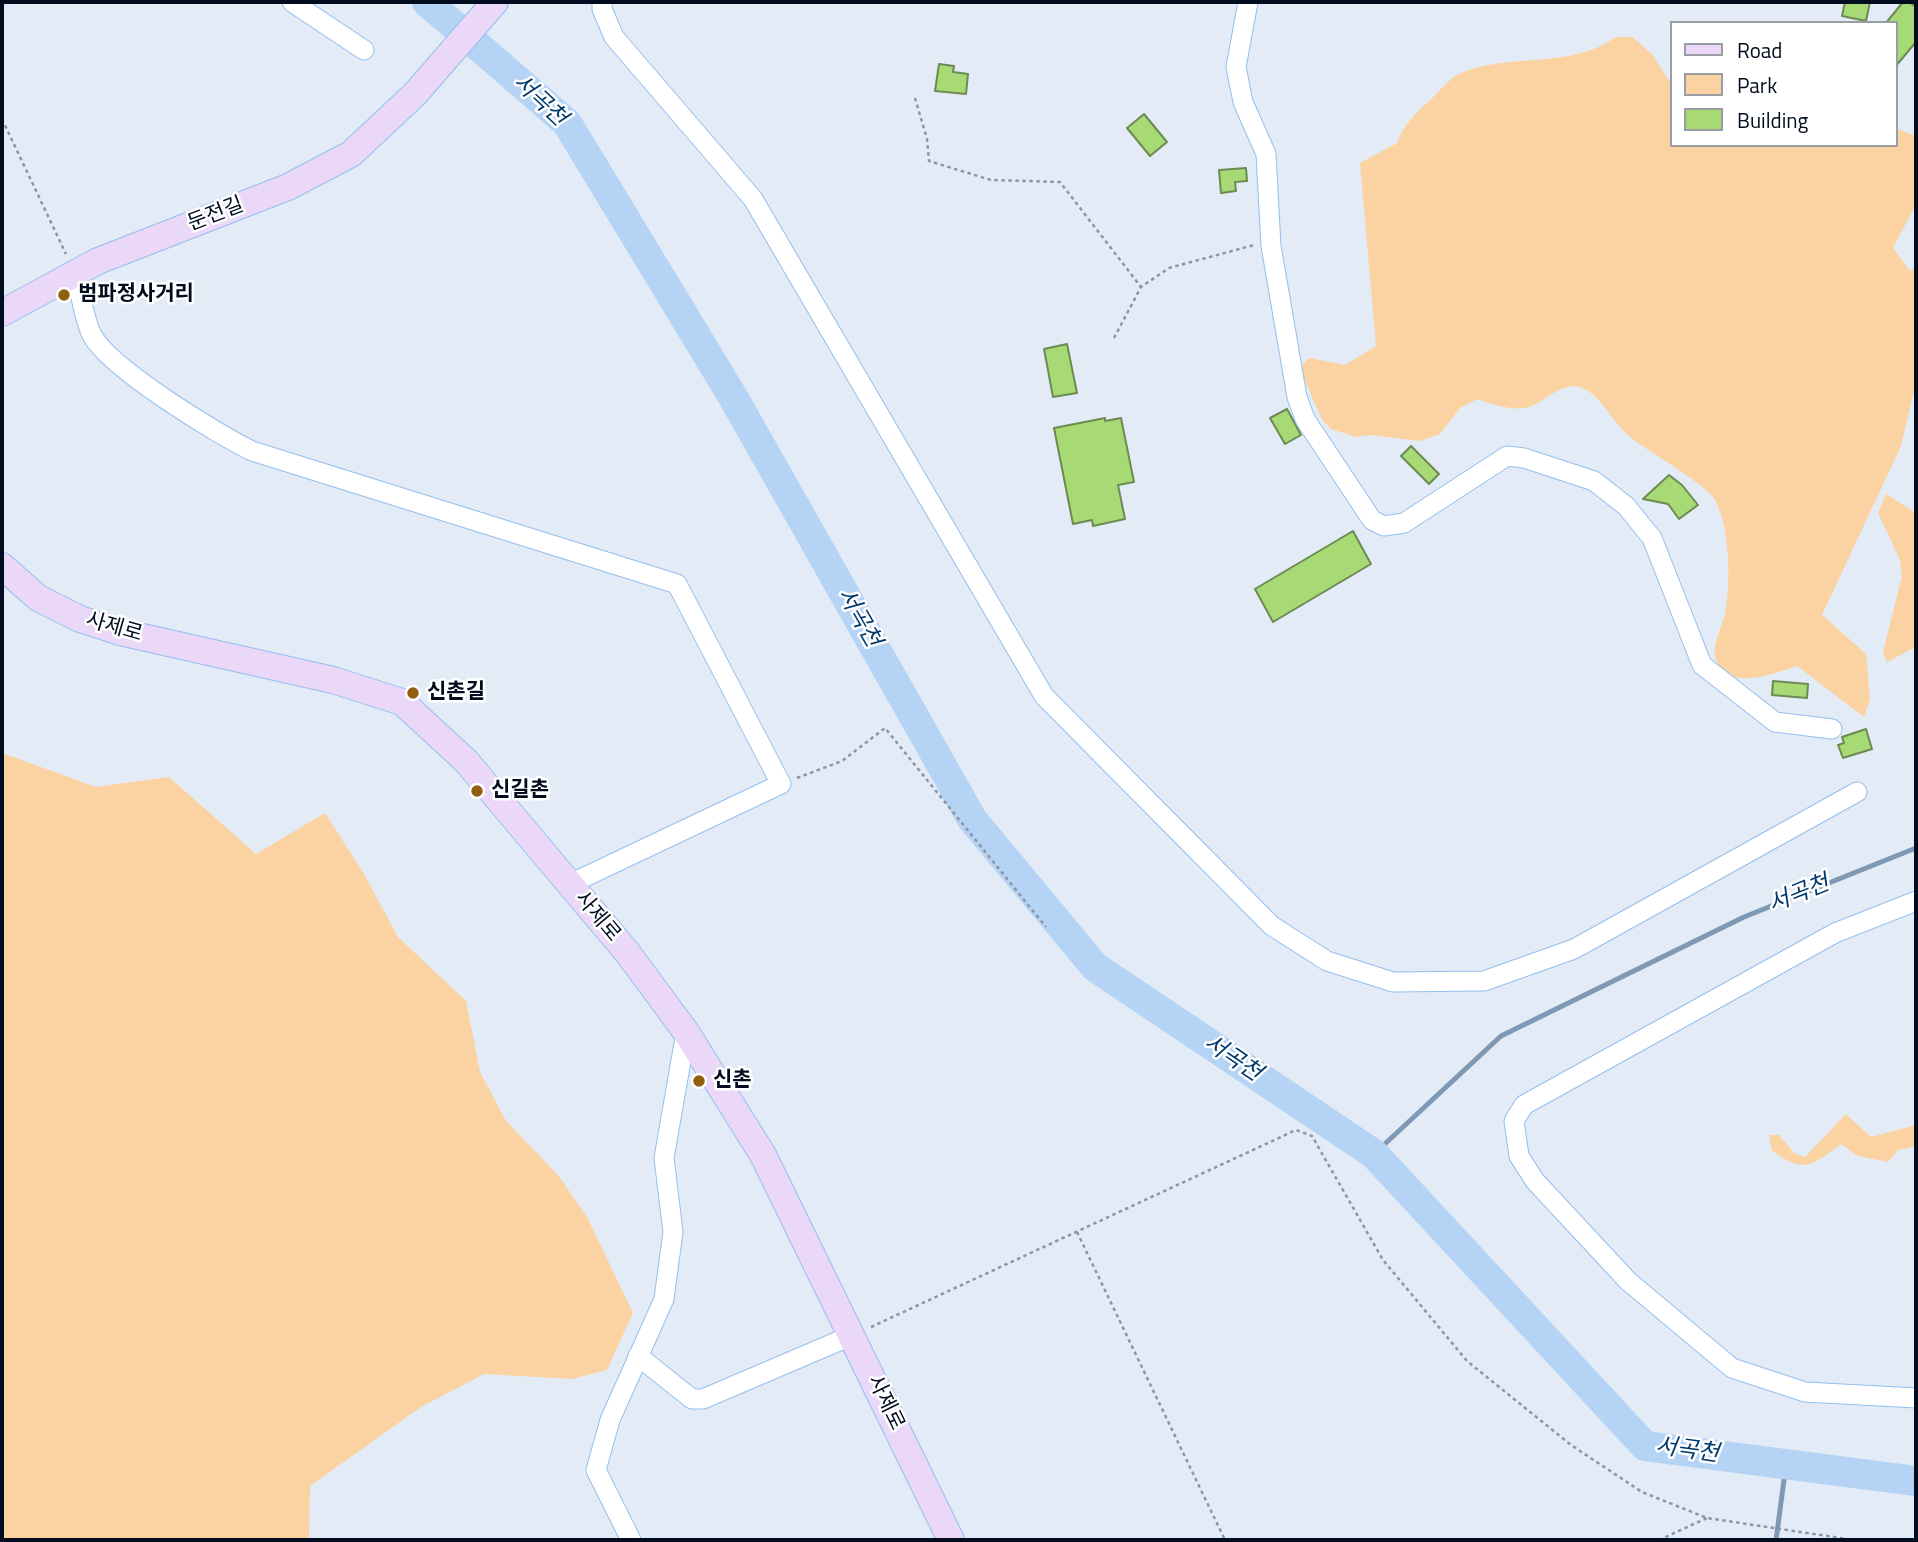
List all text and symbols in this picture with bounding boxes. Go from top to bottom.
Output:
legend [1670,21,1897,147]
text: Road [1737,34,1782,66]
water label: 서곡천 [506,69,572,133]
text: Park [1737,69,1777,101]
text: Building [1737,104,1808,136]
street label: 둔전길 [184,193,248,237]
place label: 범파정사거리 [78,282,194,308]
marker: 범파정사거리 [56,287,72,303]
water label: 서곡천 [830,584,886,652]
street label: 사제로 [83,608,145,648]
place label: 신촌길 [427,680,485,706]
marker: 신촌길 [405,685,421,701]
place label: 신길촌 [491,778,549,804]
marker: 신길촌 [469,783,485,799]
water label: 서곡천 [1764,870,1834,920]
street label: 사제로 [569,887,625,947]
water label: 서곡천 [1198,1030,1266,1088]
place label: 신촌 [713,1068,752,1094]
marker: 신촌 [691,1073,707,1089]
street label: 사제로 [861,1371,909,1435]
water label: 서곡천 [1654,1433,1720,1469]

